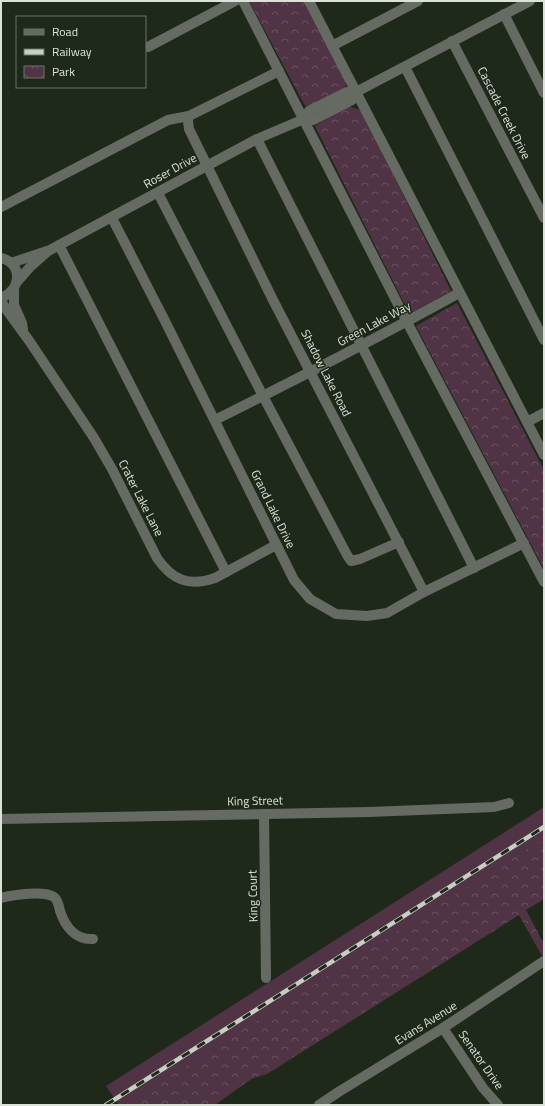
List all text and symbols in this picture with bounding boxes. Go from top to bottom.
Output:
legend [16,16,146,88]
text: Road [52,22,78,41]
text: Railway [52,42,92,61]
text: Park [52,62,75,81]
street label: Cascade Creek Drive [473,63,536,162]
street label: Roser Drive [140,148,200,193]
street label: Green Lake Way [334,296,414,351]
street label: Shadow Lake Road [296,326,357,420]
street label: Crater Lake Lane [114,456,169,540]
street label: Grand Lake Drive [246,466,301,551]
street label: King Street [227,791,284,810]
street label: King Court [243,869,262,922]
street label: Evans Avenue [391,996,461,1049]
street label: Senator Drive [454,1026,509,1093]

